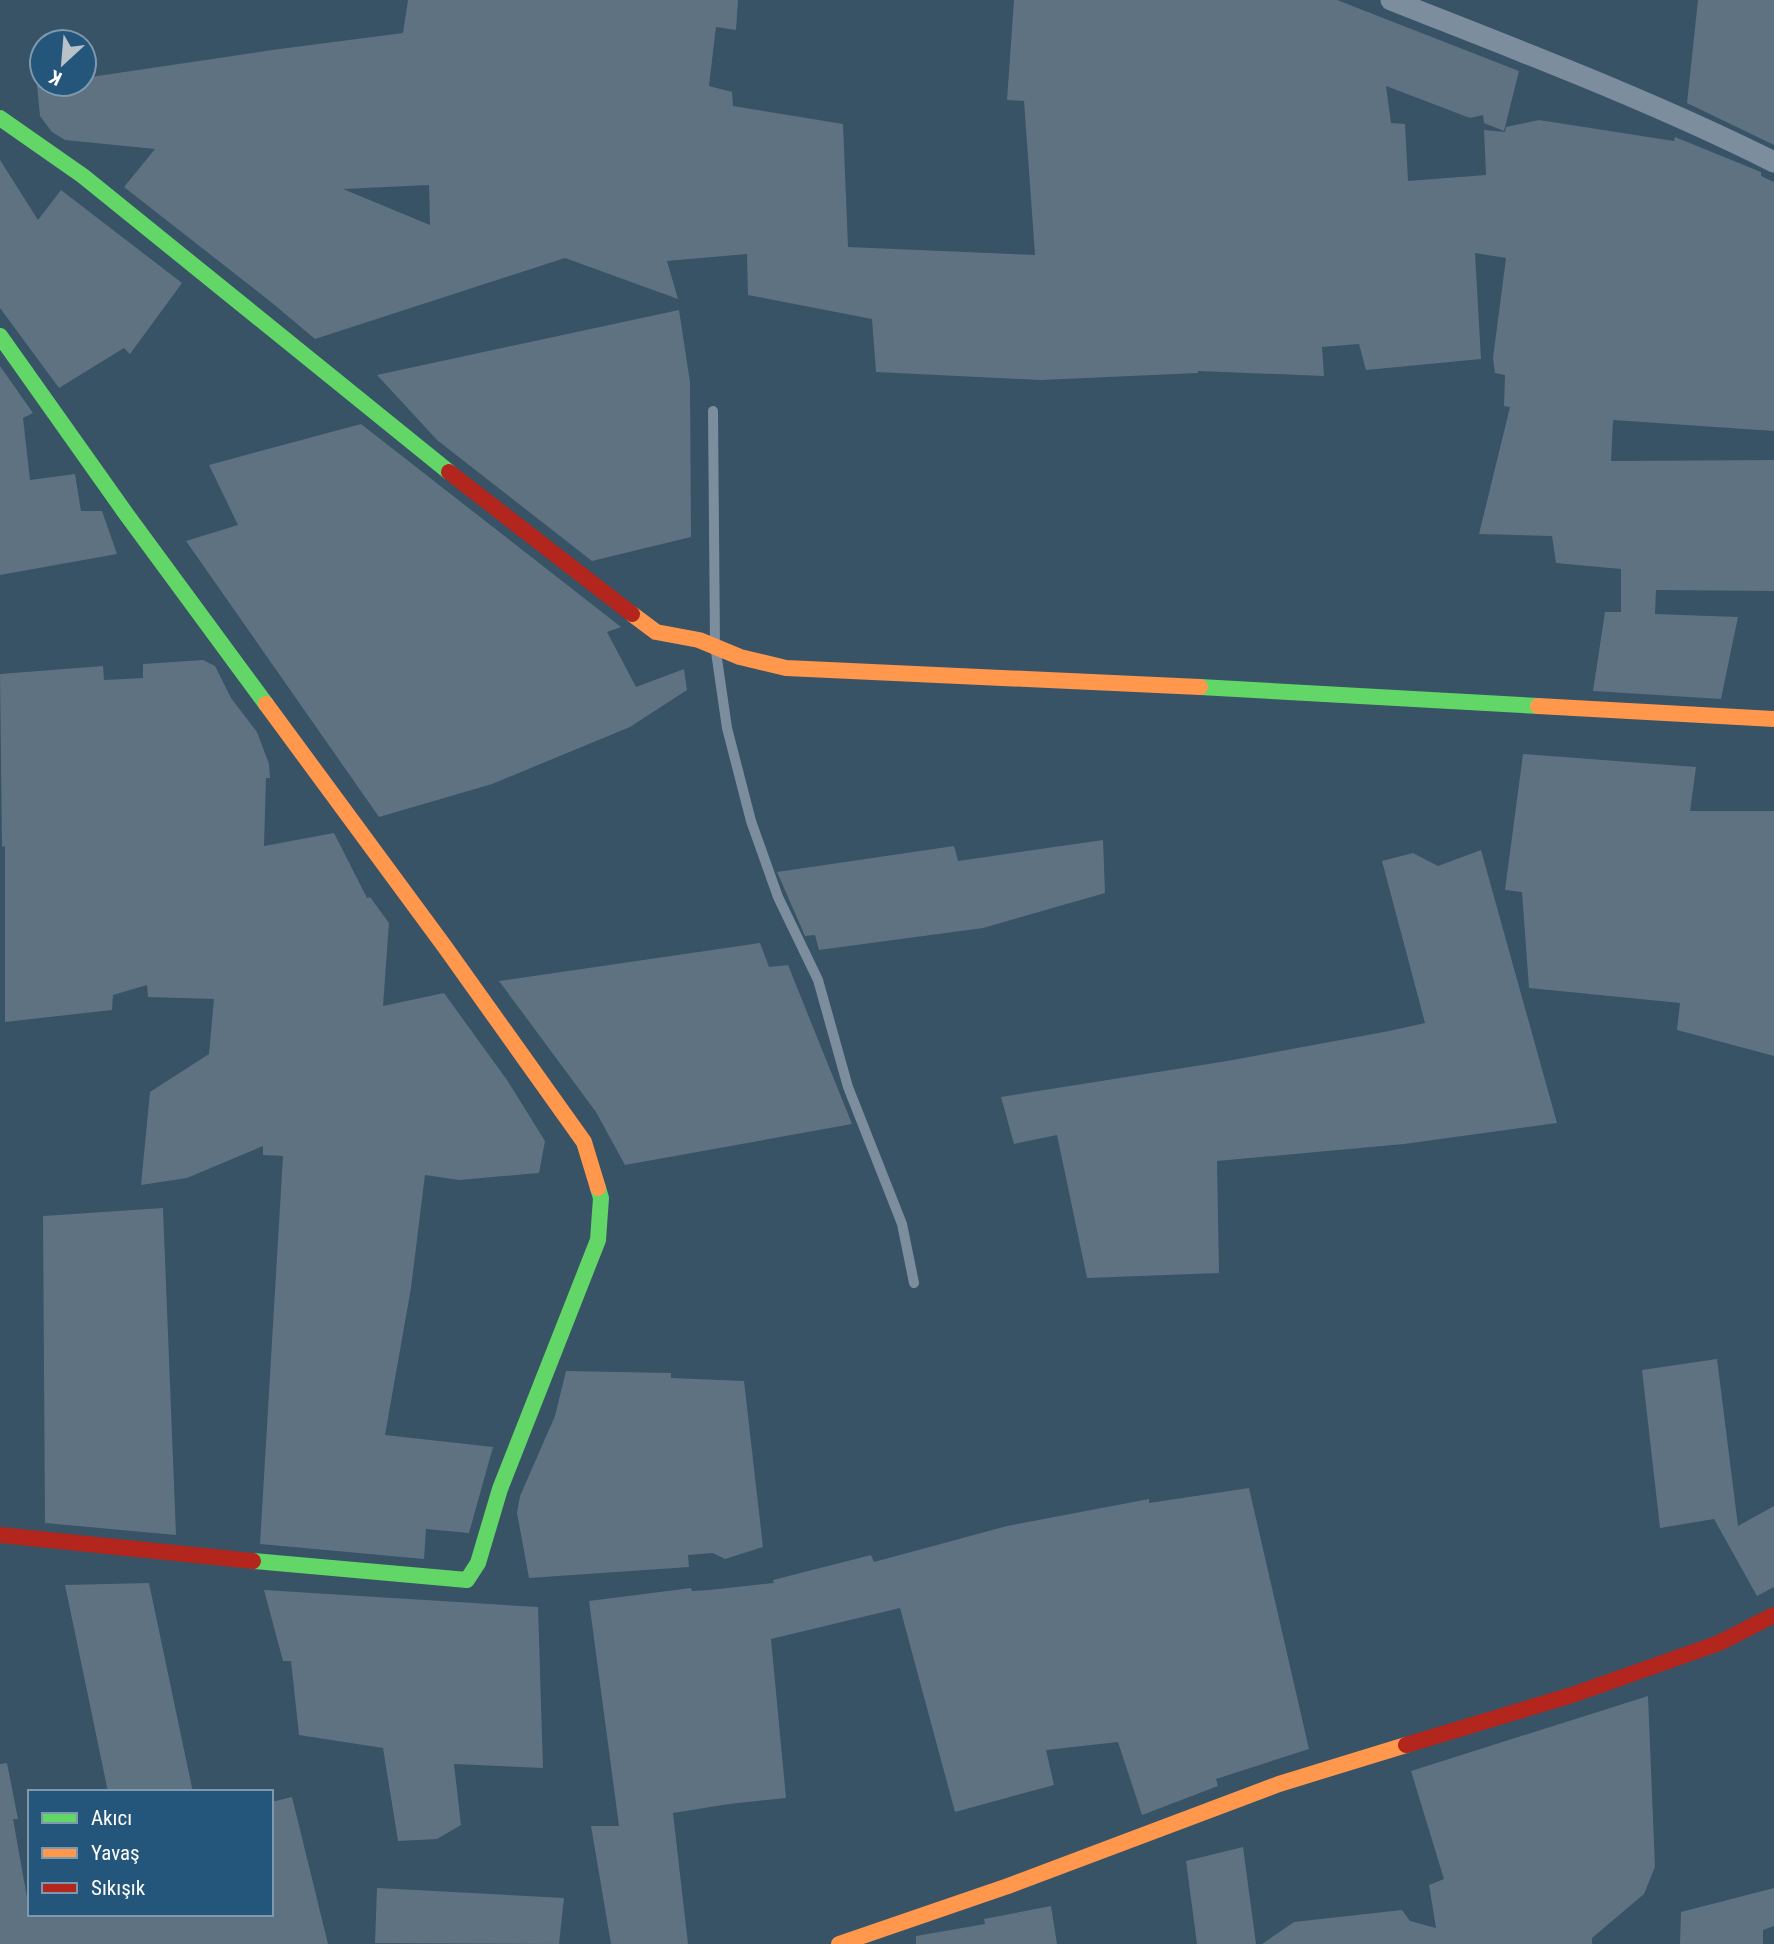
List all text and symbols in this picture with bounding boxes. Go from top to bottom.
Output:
north arrow [28,28,98,98]
text: K [46,65,66,90]
legend [28,1790,273,1916]
text: Akıcı [91,1806,132,1830]
text: Yavaş [91,1841,140,1865]
text: Sıkışık [91,1876,146,1900]

